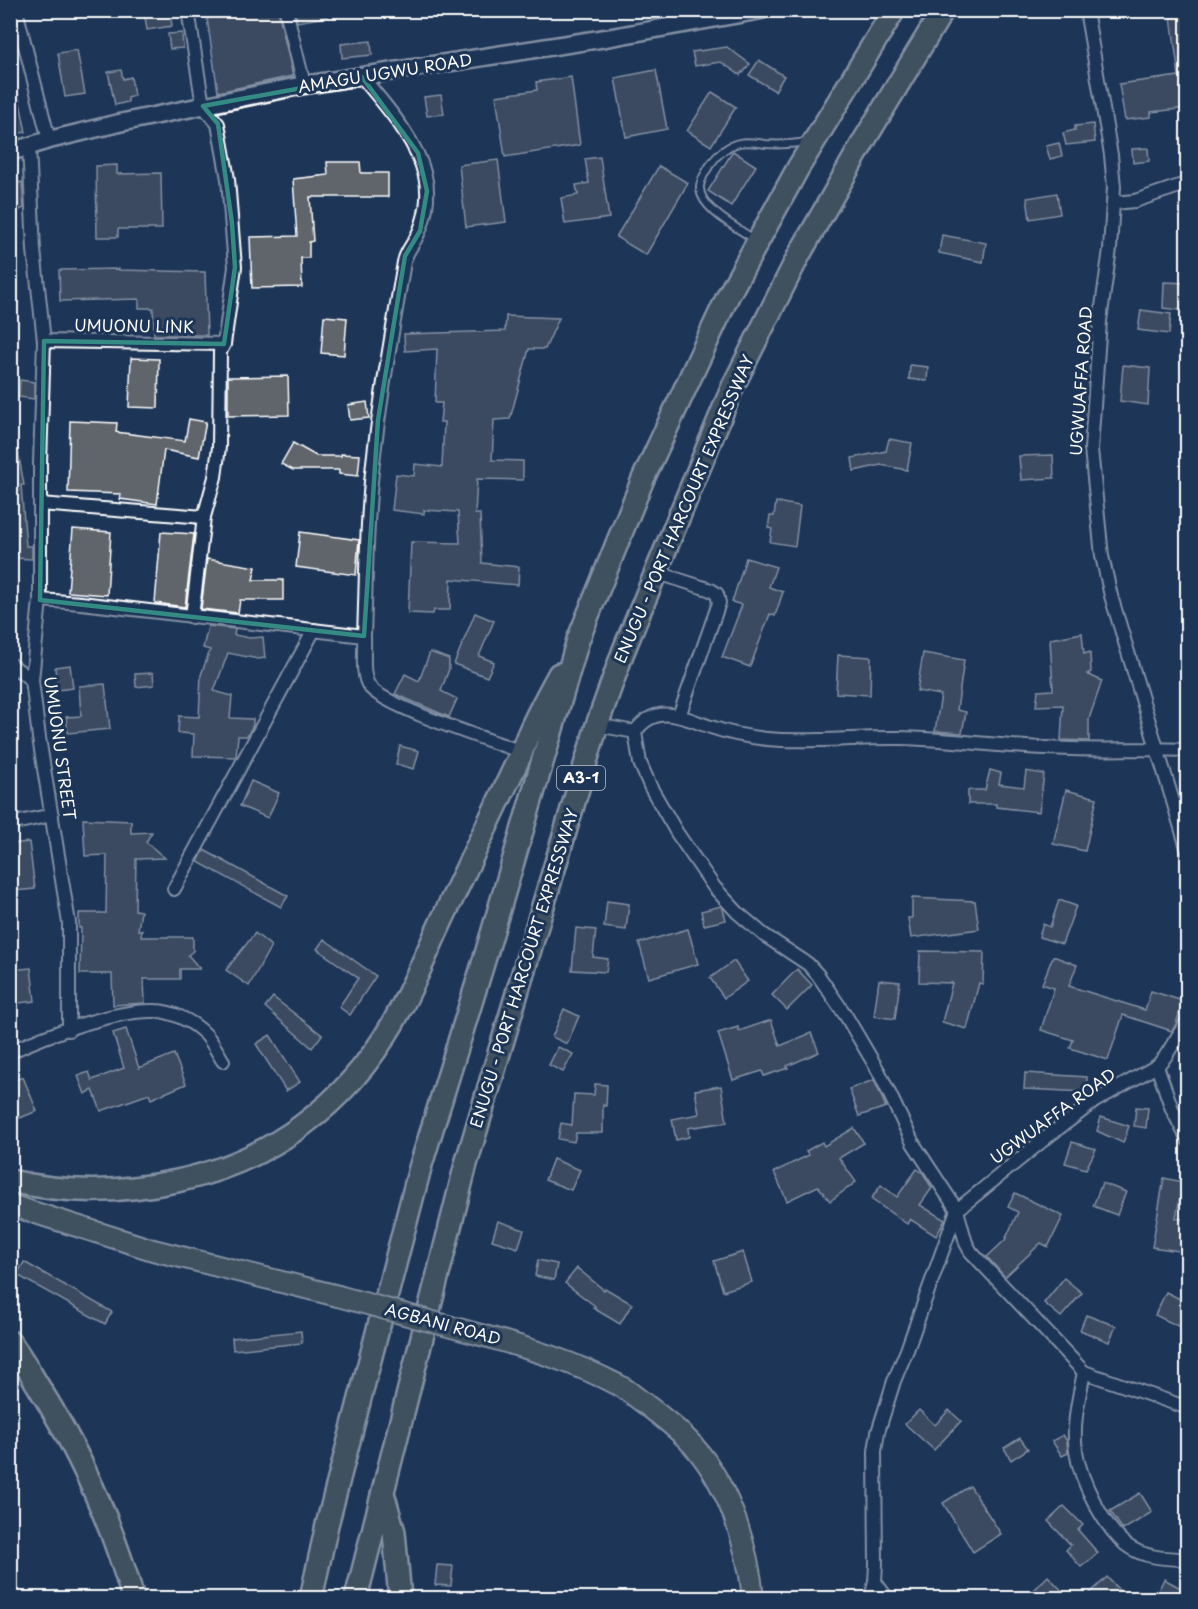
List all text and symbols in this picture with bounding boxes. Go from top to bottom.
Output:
street label: AMAGU UGWU ROAD [296,46,474,98]
street label: UGWUAFFA ROAD [1063,305,1097,457]
street label: UMUONU LINK [74,312,194,338]
street label: ENUGU - PORT HARCOURT EXPRESSWAY [607,351,759,667]
street label: UMUONU STREET [39,675,83,821]
road number: A3-1 [557,766,605,790]
street label: ENUGU - PORT HARCOURT EXPRESSWAY [463,805,583,1130]
street label: UGWUAFFA ROAD [985,1061,1120,1169]
street label: AGBANI ROAD [383,1296,504,1350]

